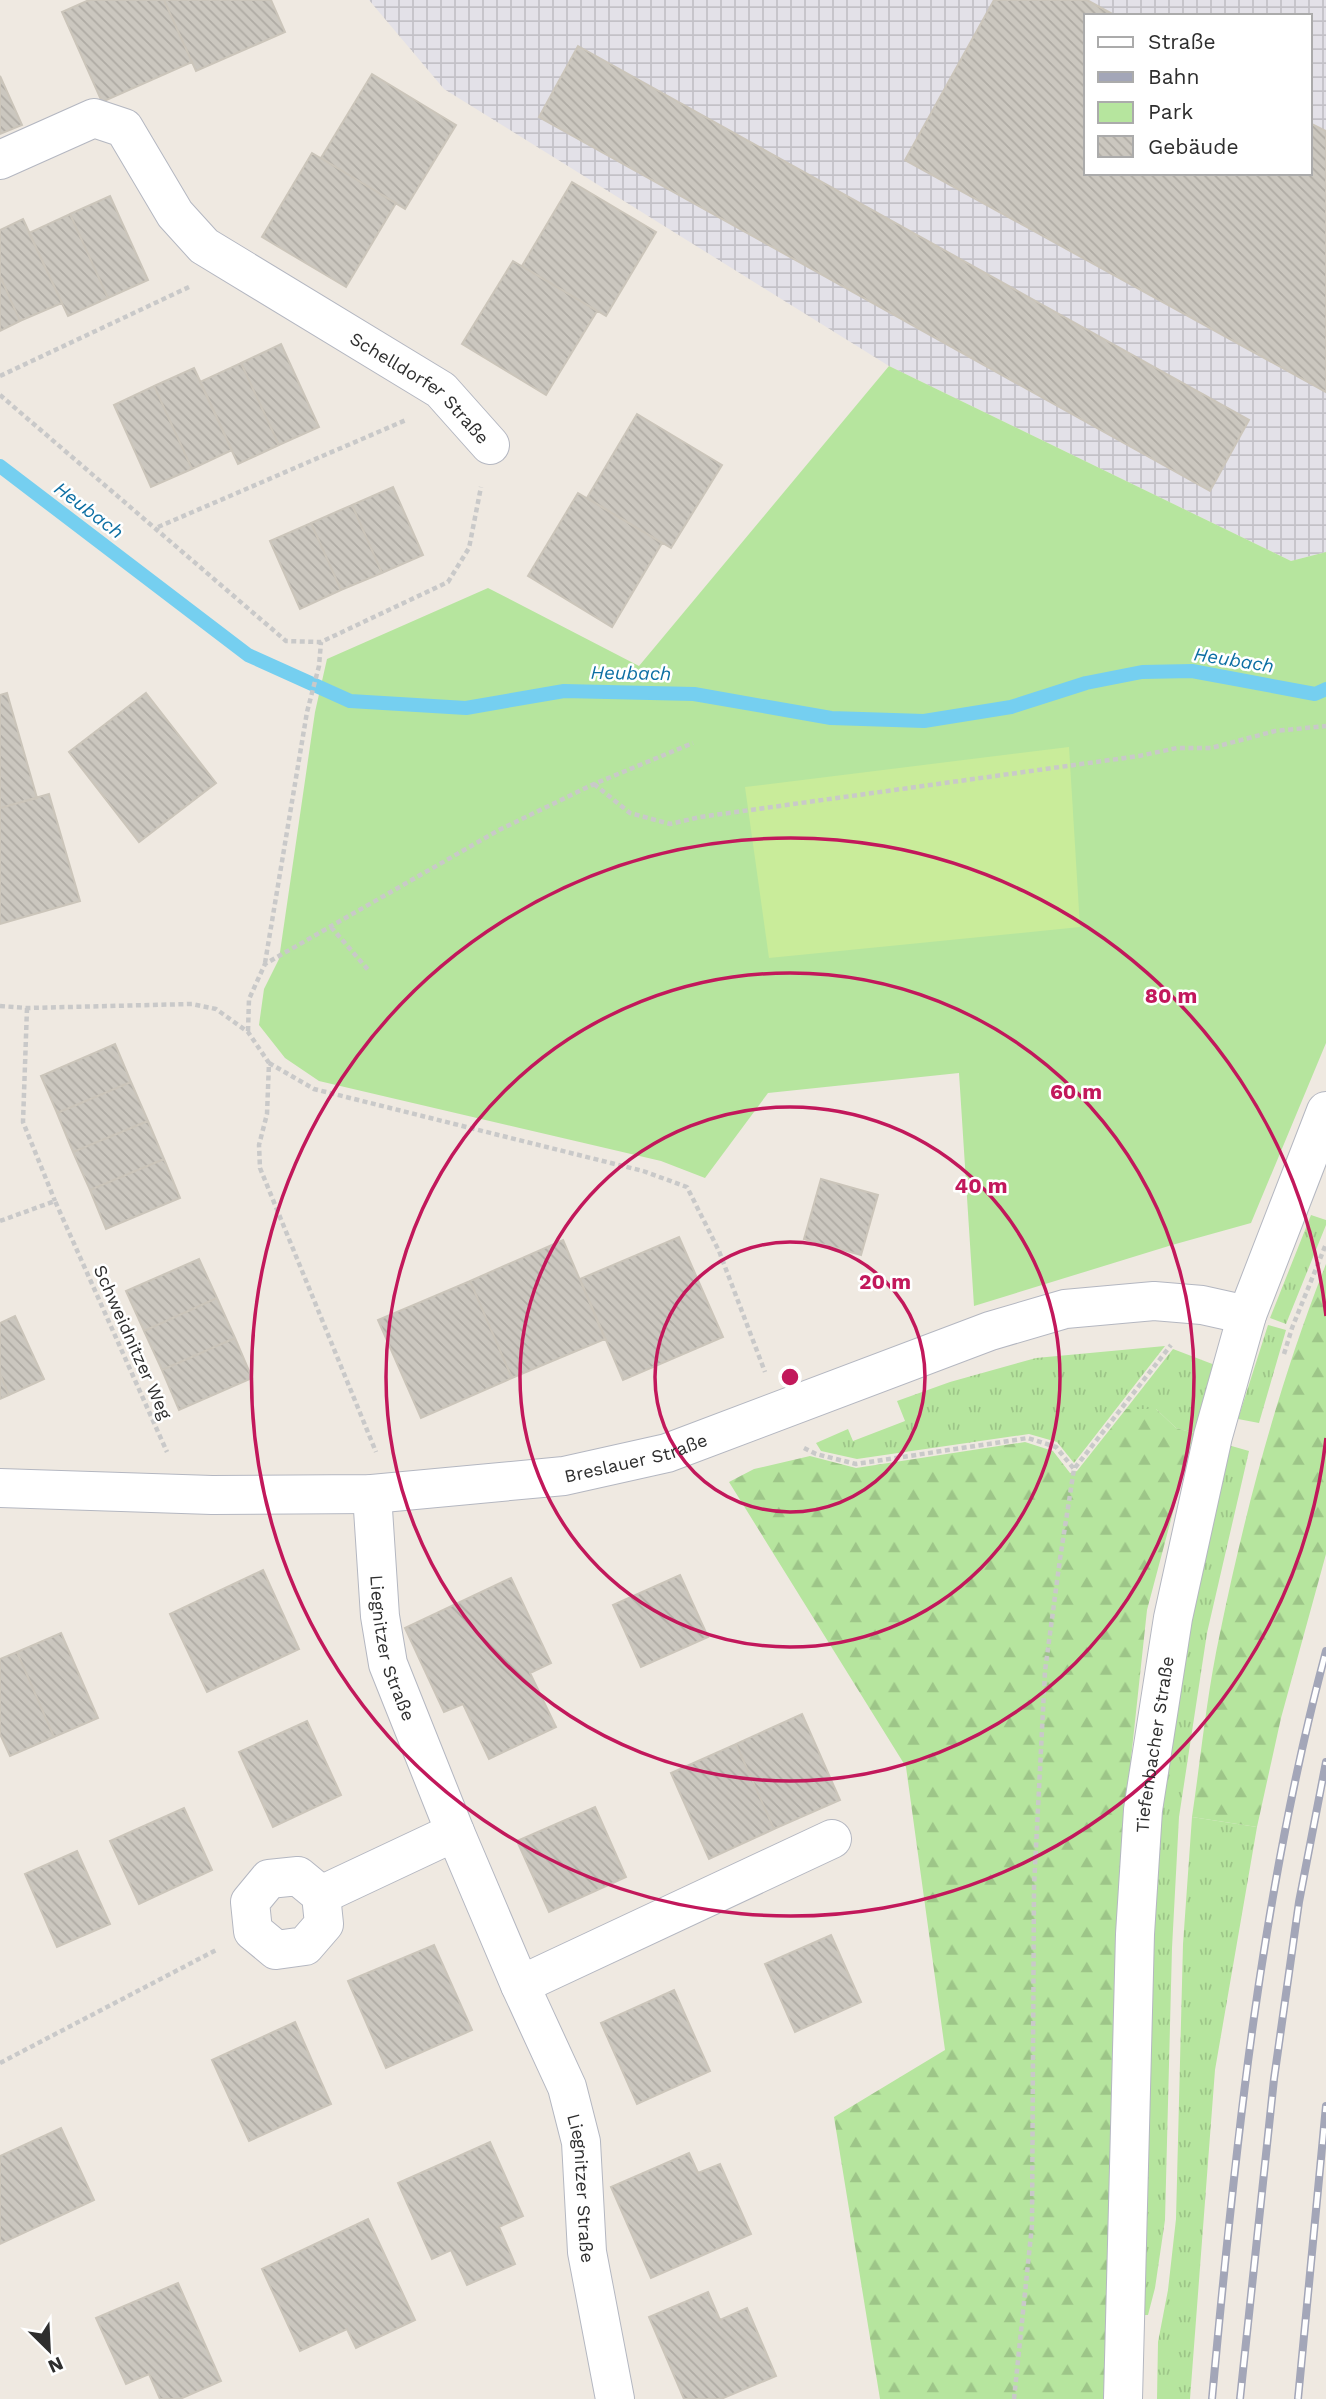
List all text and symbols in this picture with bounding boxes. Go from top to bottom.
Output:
legend [1084,14,1312,175]
text: Straße [1148,29,1216,54]
text: Bahn [1148,64,1200,89]
text: Park [1148,99,1193,124]
text: Gebäude [1148,134,1239,159]
street label: Schelldorfer Straße [347,327,494,448]
water label: Heubach [50,477,128,543]
water label: Heubach [1192,642,1276,678]
water label: Heubach [590,661,672,685]
text: 80 m [1145,983,1197,1008]
text: 60 m [1050,1079,1102,1104]
text: 40 m [955,1173,1007,1198]
street label: Schweidnitzer Weg [90,1262,177,1423]
text: 20 m [859,1269,911,1294]
centre of rings [778,1365,802,1389]
street label: Breslauer Straße [562,1428,710,1486]
street label: Liegnitzer Straße [367,1574,420,1724]
street label: Tiefenbacher Straße [1131,1655,1177,1833]
street label: Liegnitzer Straße [564,2111,599,2264]
north arrow [14,2315,84,2385]
text: N [45,2352,67,2378]

